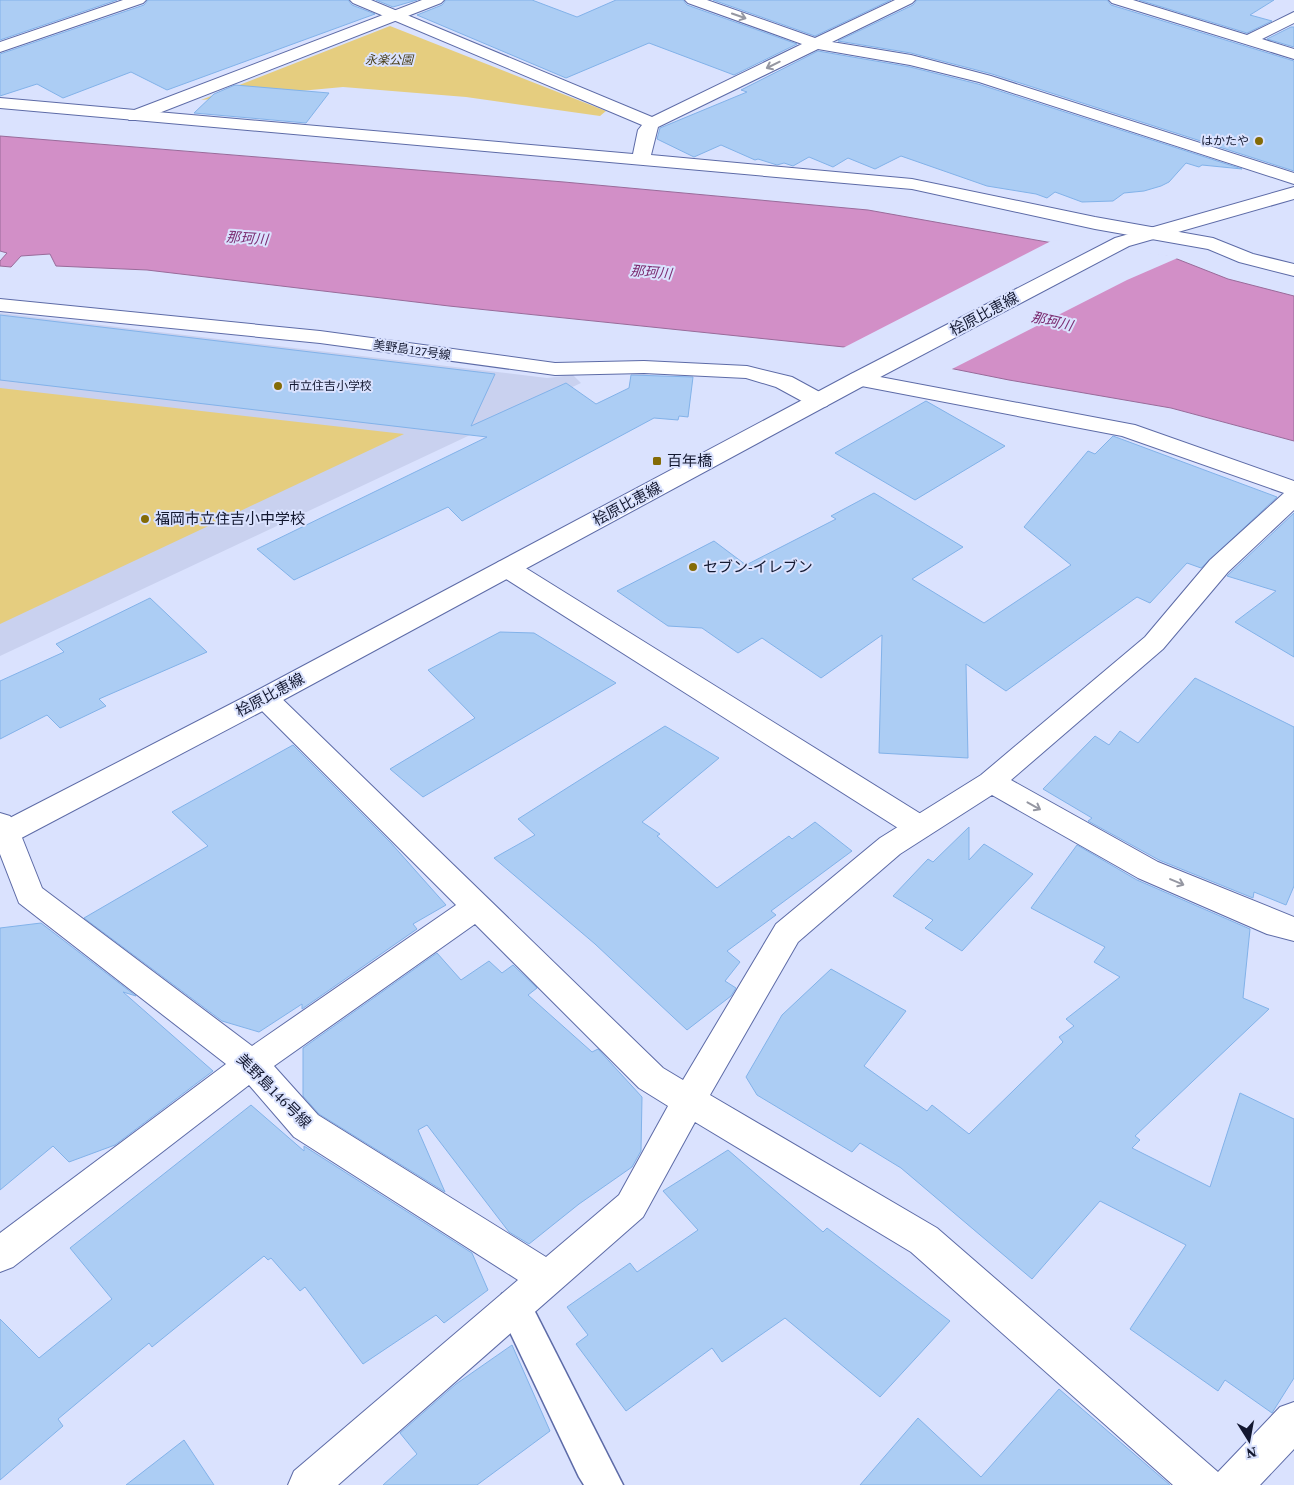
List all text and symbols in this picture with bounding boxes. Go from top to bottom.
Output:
one-way arrow [730,12,746,21]
park label: 永楽公園 [365,52,415,68]
one-way arrow [765,60,780,70]
place label: はかたや [1201,133,1249,149]
marker: はかたや [1253,135,1265,147]
water label: 那珂川 [225,227,271,250]
water label: 那珂川 [629,260,675,284]
street label: 桧原比恵線 [946,287,1022,340]
water label: 那珂川 [1029,307,1077,336]
street label: 美野島127号線 [372,337,452,363]
place label: 市立住吉小学校 [288,378,372,394]
marker: 市立住吉小学校 [272,380,284,392]
place label: 百年橋 [667,450,712,471]
marker: 百年橋 [651,455,663,467]
street label: 桧原比恵線 [589,477,665,530]
place label: 福岡市立住吉小中学校 [155,508,305,529]
marker: 福岡市立住吉小中学校 [139,513,151,525]
place label: セブン-イレブン [703,556,813,577]
marker: セブン-イレブン [687,561,699,573]
street label: 桧原比恵線 [232,668,308,721]
one-way arrow [1026,801,1041,811]
one-way arrow [1169,878,1184,888]
street label: 美野島146号線 [232,1049,316,1133]
north arrow [1224,1415,1274,1465]
text: N [1245,1442,1258,1464]

